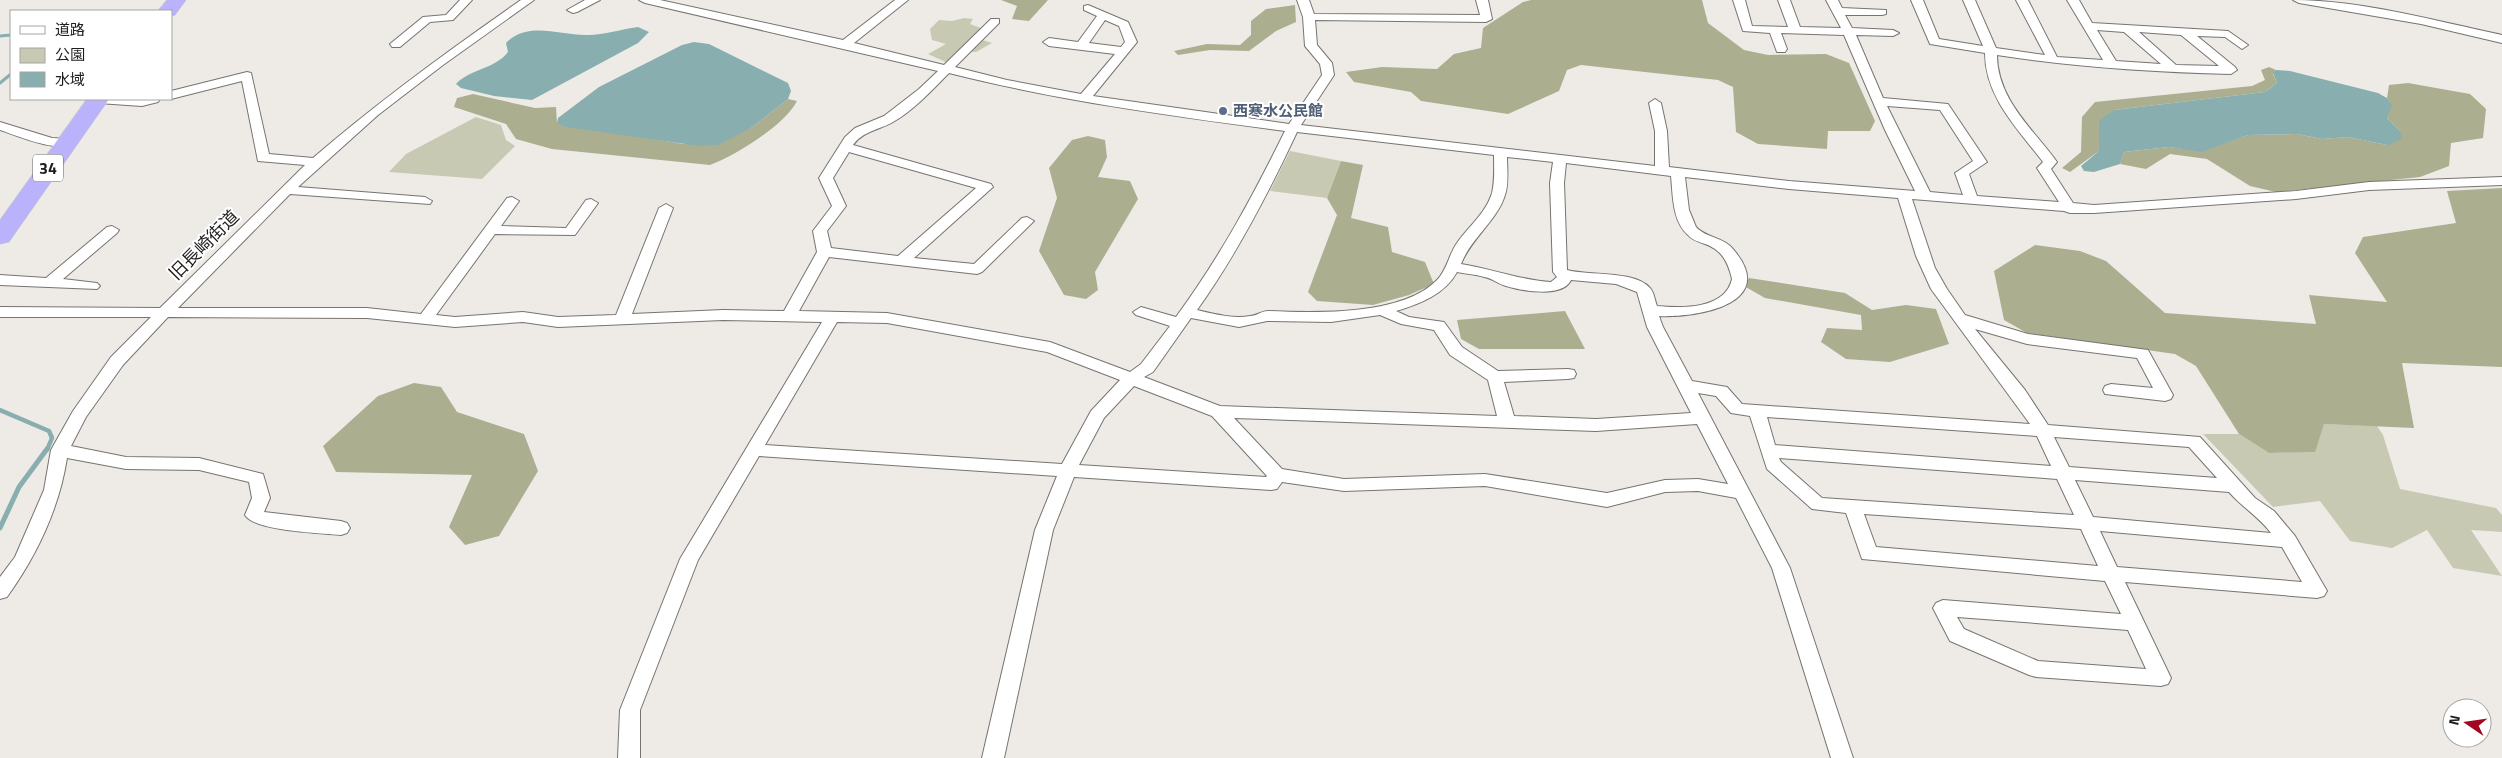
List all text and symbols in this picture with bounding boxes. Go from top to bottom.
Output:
legend [10,10,172,100]
text: 道路 [55,18,85,41]
text: 公園 [55,43,85,66]
text: 水域 [55,68,85,91]
place label: 西寒水公民館 [1233,99,1323,122]
marker: 西寒水公民館 [1217,105,1229,117]
road number: 34 [33,154,63,182]
street label: 旧長崎街道 [162,203,245,286]
north arrow [2442,698,2492,748]
text: N [2443,713,2465,727]

